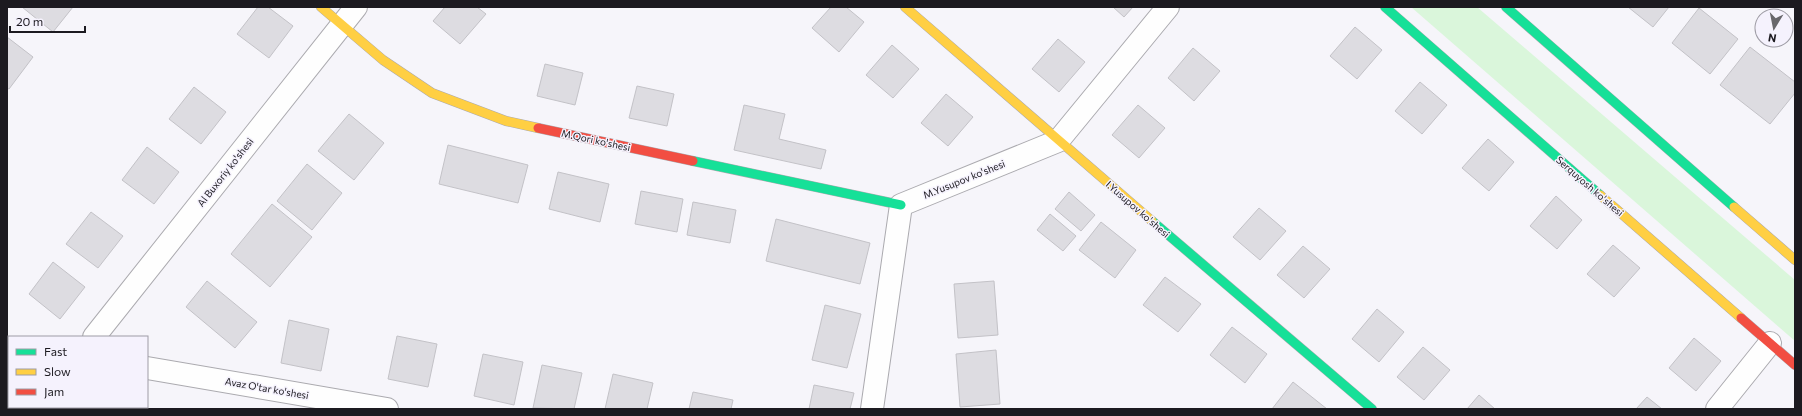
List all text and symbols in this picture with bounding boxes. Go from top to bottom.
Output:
scale bar [10,8,85,34]
north arrow [1754,8,1794,48]
text: 20 m [16,14,43,28]
text: N [1767,31,1777,45]
street label: M.Qori ko'shesi [560,127,632,153]
street label: Al Buxoriy ko'shesi [194,135,256,209]
street label: Serquyosh ko'shesi [1554,153,1626,219]
street label: M.Yusupov ko'shesi [921,157,1007,201]
street label: I.Yusupov ko'shesi [1104,178,1172,240]
legend [8,336,148,408]
text: Fast [44,344,67,358]
text: Slow [44,364,71,378]
street label: Avaz O'tar ko'shesi [224,375,310,401]
text: Jam [44,384,64,399]

